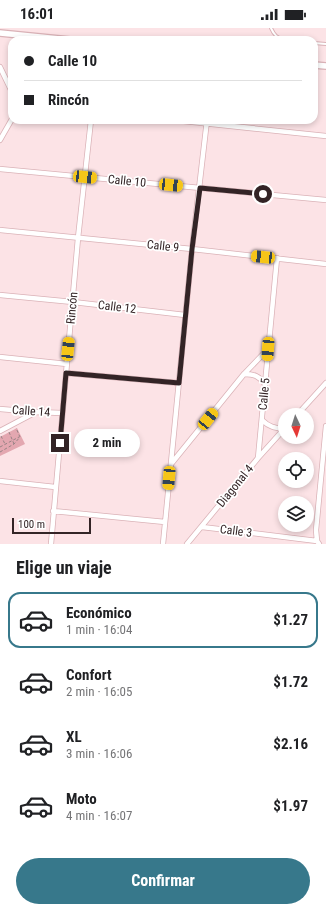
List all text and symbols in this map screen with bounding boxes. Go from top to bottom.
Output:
text: 16:01 [20,5,54,23]
text: Calle 10 [48,52,97,70]
text: Rincón [48,91,89,109]
car [72,170,98,184]
street label: Calle 10 [107,172,147,190]
car [158,178,184,192]
route start [254,185,272,203]
street label: Calle 9 [146,237,180,255]
car [250,250,276,264]
street label: Rincón [64,291,80,325]
street label: Calle 12 [97,298,137,316]
car [61,336,75,362]
car [261,337,275,361]
street label: Calle 5 [256,377,272,411]
street label: Calle 14 [11,403,51,419]
car [196,406,220,432]
north arrow [278,408,314,444]
map controls [278,408,314,532]
callout: 2 min [74,429,140,457]
route end [51,434,69,452]
text: 2 min [93,435,121,450]
button: locate [278,452,314,488]
street label: Diagonal 4 [214,462,256,510]
car [162,466,176,490]
button: layers [278,496,314,532]
scale bar [12,516,91,535]
text: 100 m [18,518,45,531]
street label: Calle 3 [219,522,253,540]
text: Elige un viaje [16,557,112,578]
icon: car [18,602,54,638]
text: Económico [66,604,132,622]
text: $1.27 [273,611,308,629]
text: 1 min · 16:04 [66,622,132,637]
icon: car [18,664,54,700]
text: Confort [66,666,112,684]
text: $1.72 [273,673,308,691]
text: 2 min · 16:05 [66,684,132,699]
icon: car [18,726,54,762]
text: XL [66,728,82,746]
text: $2.16 [273,735,308,753]
text: 3 min · 16:06 [66,746,132,761]
icon: car [18,788,54,824]
text: Moto [66,790,97,808]
text: $1.97 [273,797,308,815]
text: 4 min · 16:07 [66,808,132,823]
button: Confirmar [16,858,310,904]

